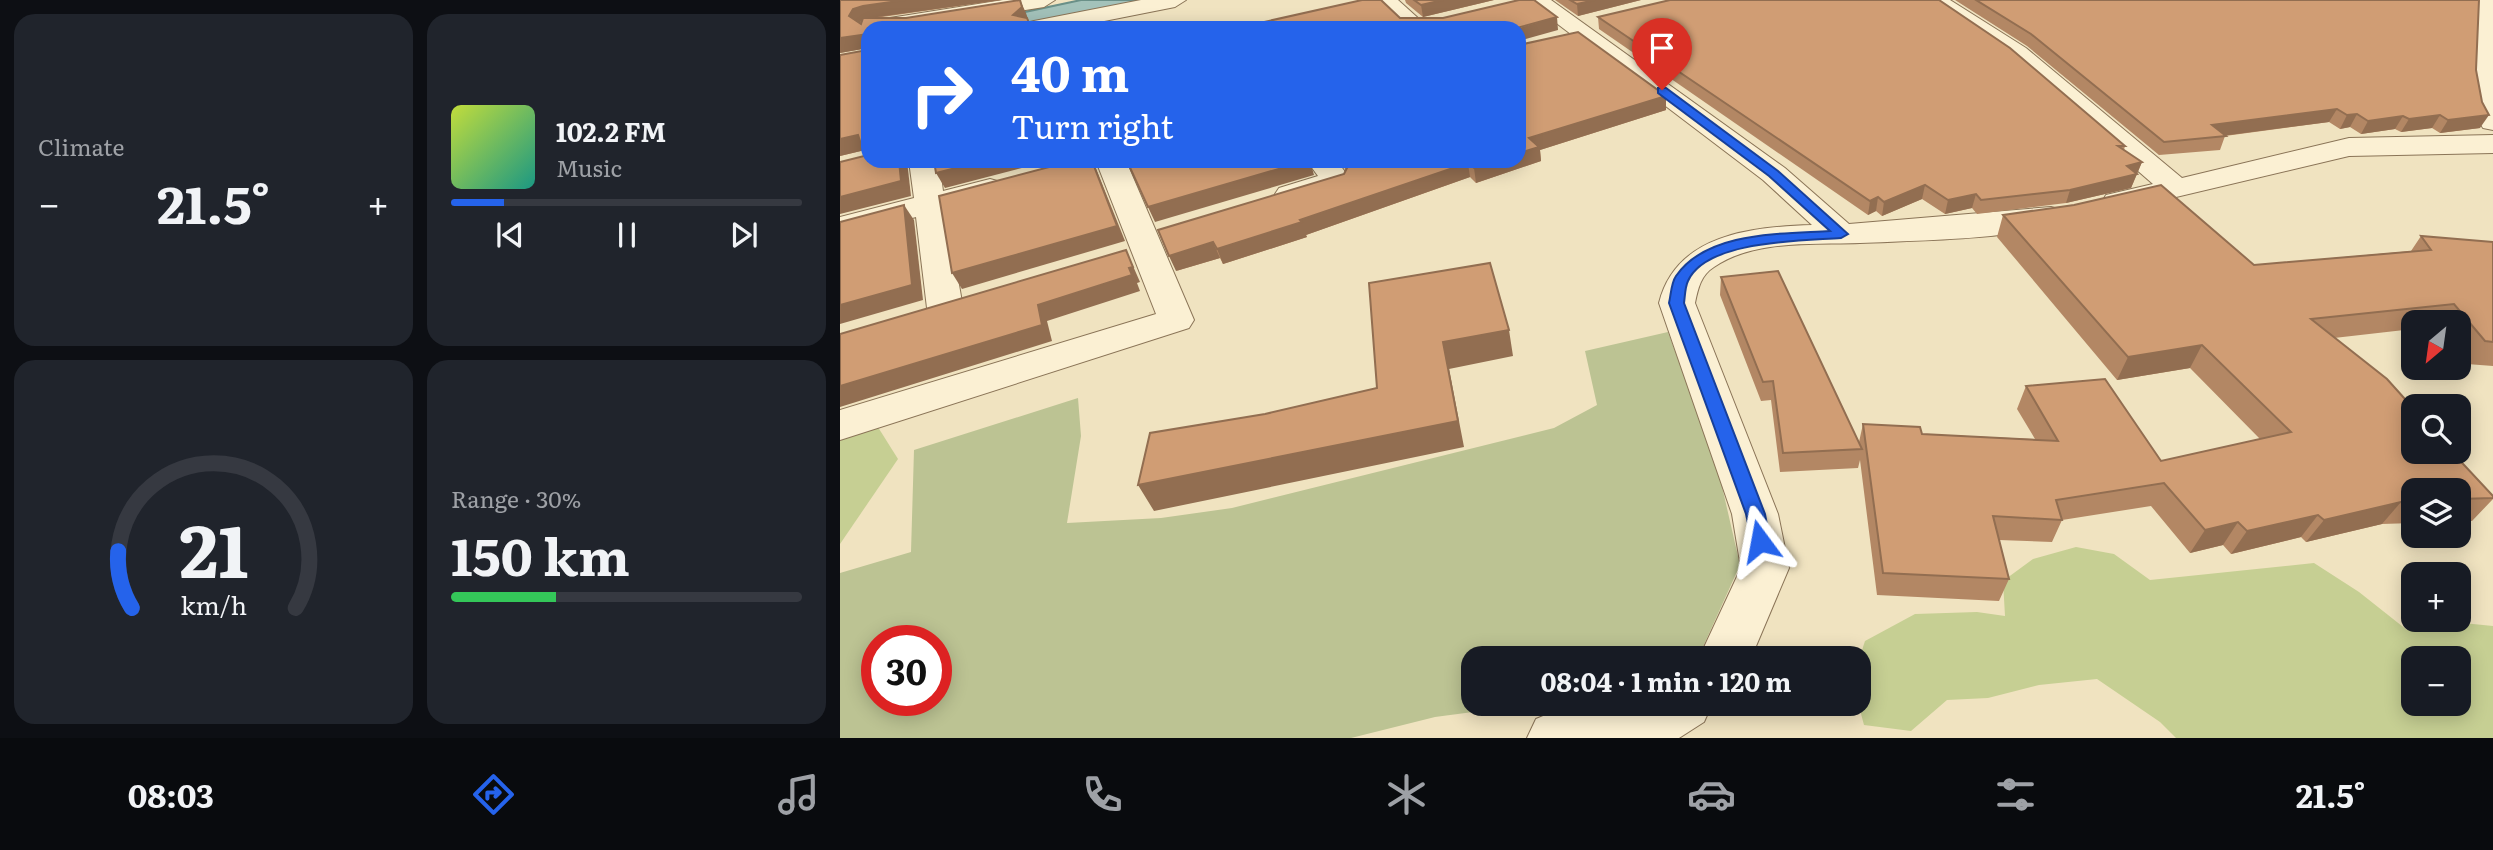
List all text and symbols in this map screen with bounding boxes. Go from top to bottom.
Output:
pin [1632,18,1692,90]
icon: arrive [1643,29,1681,67]
text: 40 m [1011,34,1129,107]
icon: right [896,49,987,140]
text: Turn right [1011,101,1173,149]
text: 102.2 FM [556,111,666,150]
text: Climate [38,129,124,163]
text: Music [556,150,622,184]
text: 21.5° [157,163,270,240]
text: − [38,173,60,230]
text: + [367,173,389,230]
icon: previous [491,216,529,254]
icon: pause [608,216,646,254]
icon: next [725,216,763,254]
north arrow [2401,310,2471,380]
map controls [2401,310,2471,716]
button: search [2401,394,2471,464]
button: layers [2401,478,2471,548]
text: Range · 30% [451,481,581,515]
text: 21 [179,492,248,600]
position arrow [1723,504,1797,578]
text: 150 km [451,515,630,592]
button: + [2401,562,2471,632]
text: km/h [180,586,247,623]
speed limit sign: 30 [861,625,952,716]
button: − [2401,646,2471,716]
text: 08:04 · 1 min · 120 m [1541,661,1791,700]
text: 08:03 [128,770,214,818]
icon: directions [469,770,518,819]
icon: music [774,770,823,819]
icon: phone [1078,770,1127,819]
icon: climate [1382,770,1431,819]
icon: car [1687,770,1736,819]
icon: filters [1991,770,2040,819]
text: 21.5° [2296,770,2365,818]

